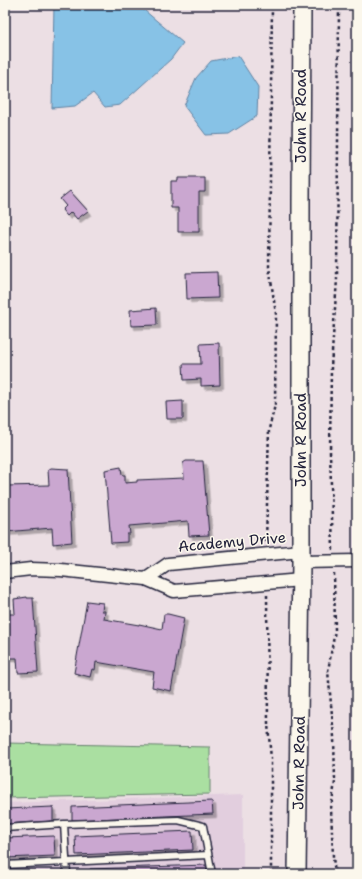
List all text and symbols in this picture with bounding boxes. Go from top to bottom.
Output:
street label: John R Road [291,68,311,163]
street label: John R Road [291,392,311,487]
street label: Academy Drive [177,527,287,557]
street label: John R Road [288,715,310,810]

